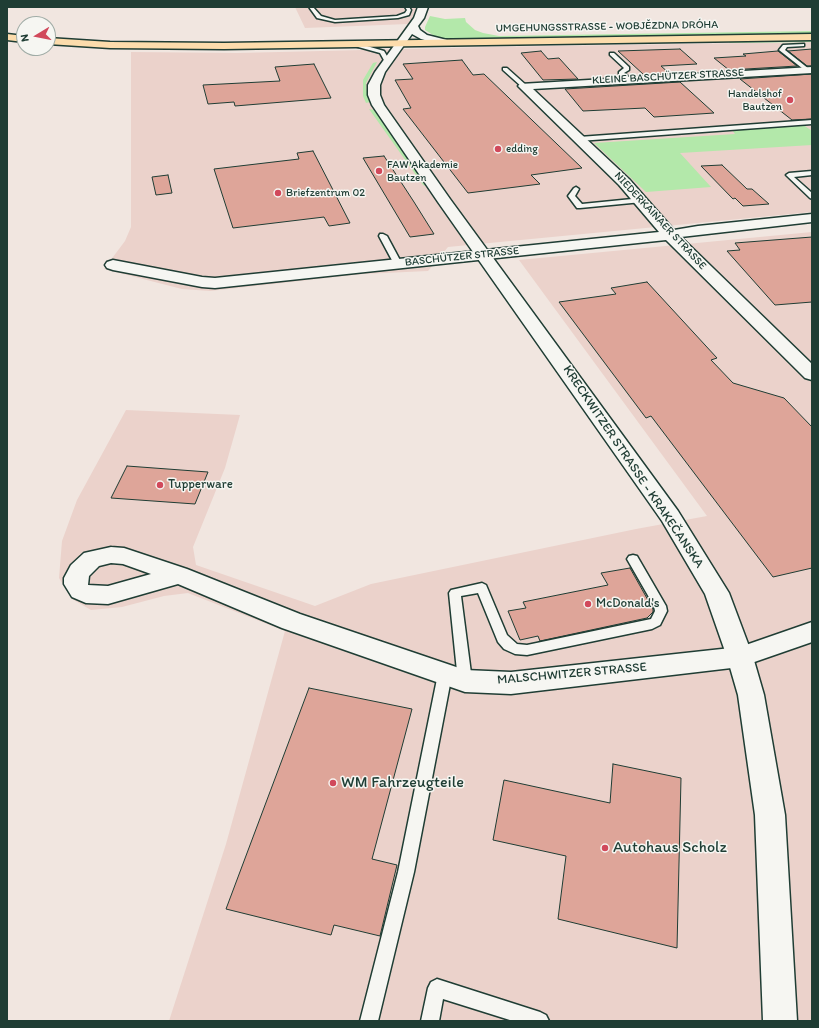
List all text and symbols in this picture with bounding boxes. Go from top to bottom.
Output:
north arrow [16,16,56,56]
street label: UMGEHUNGSSTRASSE - WOBJĚZDNA DRÓHA [496,18,718,36]
text: N [18,33,32,43]
street label: KLEINE BASCHÜTZER STRASSE [592,66,744,88]
place label: Handelshof Bautzen [728,87,782,113]
marker: Handelshof Bautzen [785,95,795,105]
place label: edding [506,142,538,156]
marker: edding [493,144,503,154]
place label: FAW Akademie Bautzen [387,158,458,184]
marker: FAW Akademie Bautzen [374,166,384,176]
street label: NIEDERKAINAER STRASSE [611,169,709,273]
place label: Briefzentrum 02 [286,186,365,200]
marker: Briefzentrum 02 [273,188,283,198]
street label: BASCHÜTZER STRASSE [404,244,520,270]
street label: KRECKWITZER STRASSE - KRAKEČANSKA [559,363,707,571]
place label: Tupperware [168,477,233,493]
marker: Tupperware [155,480,165,490]
place label: McDonald's [596,596,660,612]
marker: McDonald's [583,599,593,609]
street label: MALSCHWITZER STRASSE [497,660,647,688]
place label: WM Fahrzeugteile [341,773,464,793]
marker: WM Fahrzeugteile [328,778,338,788]
place label: Autohaus Scholz [613,838,727,858]
marker: Autohaus Scholz [600,843,610,853]

